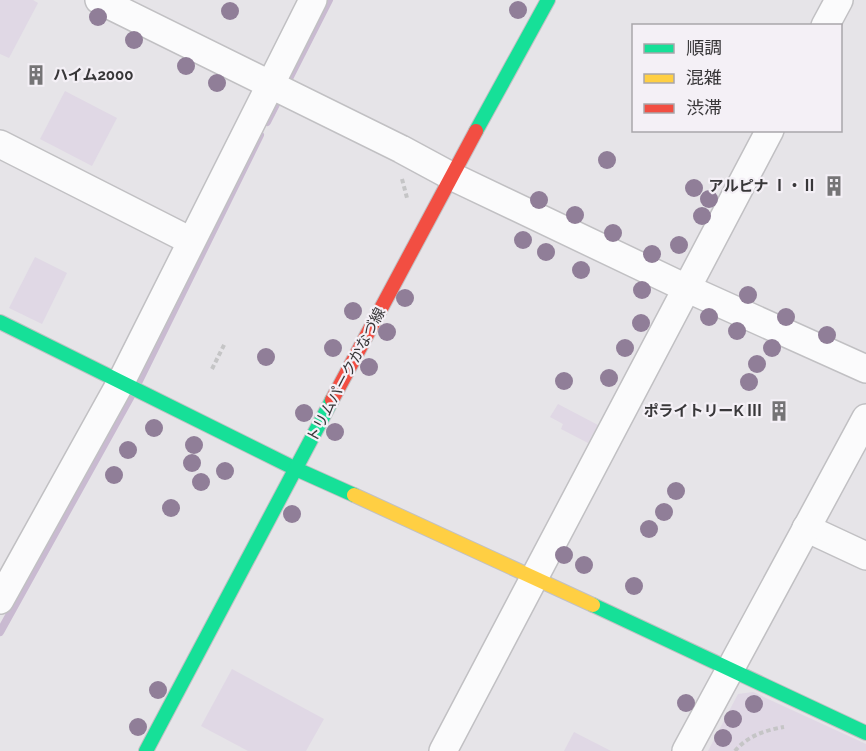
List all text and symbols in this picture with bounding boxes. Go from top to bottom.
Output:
legend [632,24,842,132]
text: 順調 [686,37,722,58]
building icon: ハイム2000 [24,63,48,87]
place label: ハイム2000 [53,66,134,84]
text: 混雑 [686,67,722,88]
text: 渋滞 [686,97,722,118]
building icon: アルピナ Ⅰ・Ⅱ [822,174,846,198]
place label: アルピナ Ⅰ・Ⅱ [709,177,817,195]
street label: トリムパークかなづ線 [303,305,389,445]
building icon: ポライトリーK Ⅲ [767,399,791,423]
place label: ポライトリーK Ⅲ [644,402,762,420]

